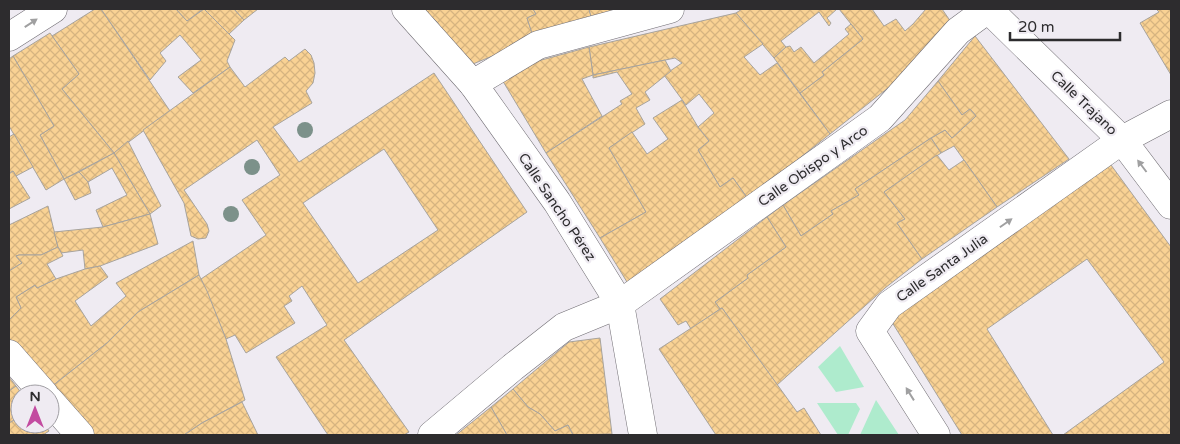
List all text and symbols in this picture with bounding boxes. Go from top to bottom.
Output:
scale bar [1010,10,1120,42]
one-way arrow [24,18,37,28]
text: 20 m [1018,18,1055,36]
street label: Calle Trajano [1047,67,1121,139]
street label: Calle Obispo y Arco [755,122,871,210]
street label: Calle Sancho Pérez [515,150,599,264]
one-way arrow [1136,160,1147,173]
one-way arrow [999,218,1013,228]
street label: Calle Santa Julia [893,230,991,306]
north arrow [10,384,60,434]
one-way arrow [905,387,914,401]
text: N [29,388,41,405]

